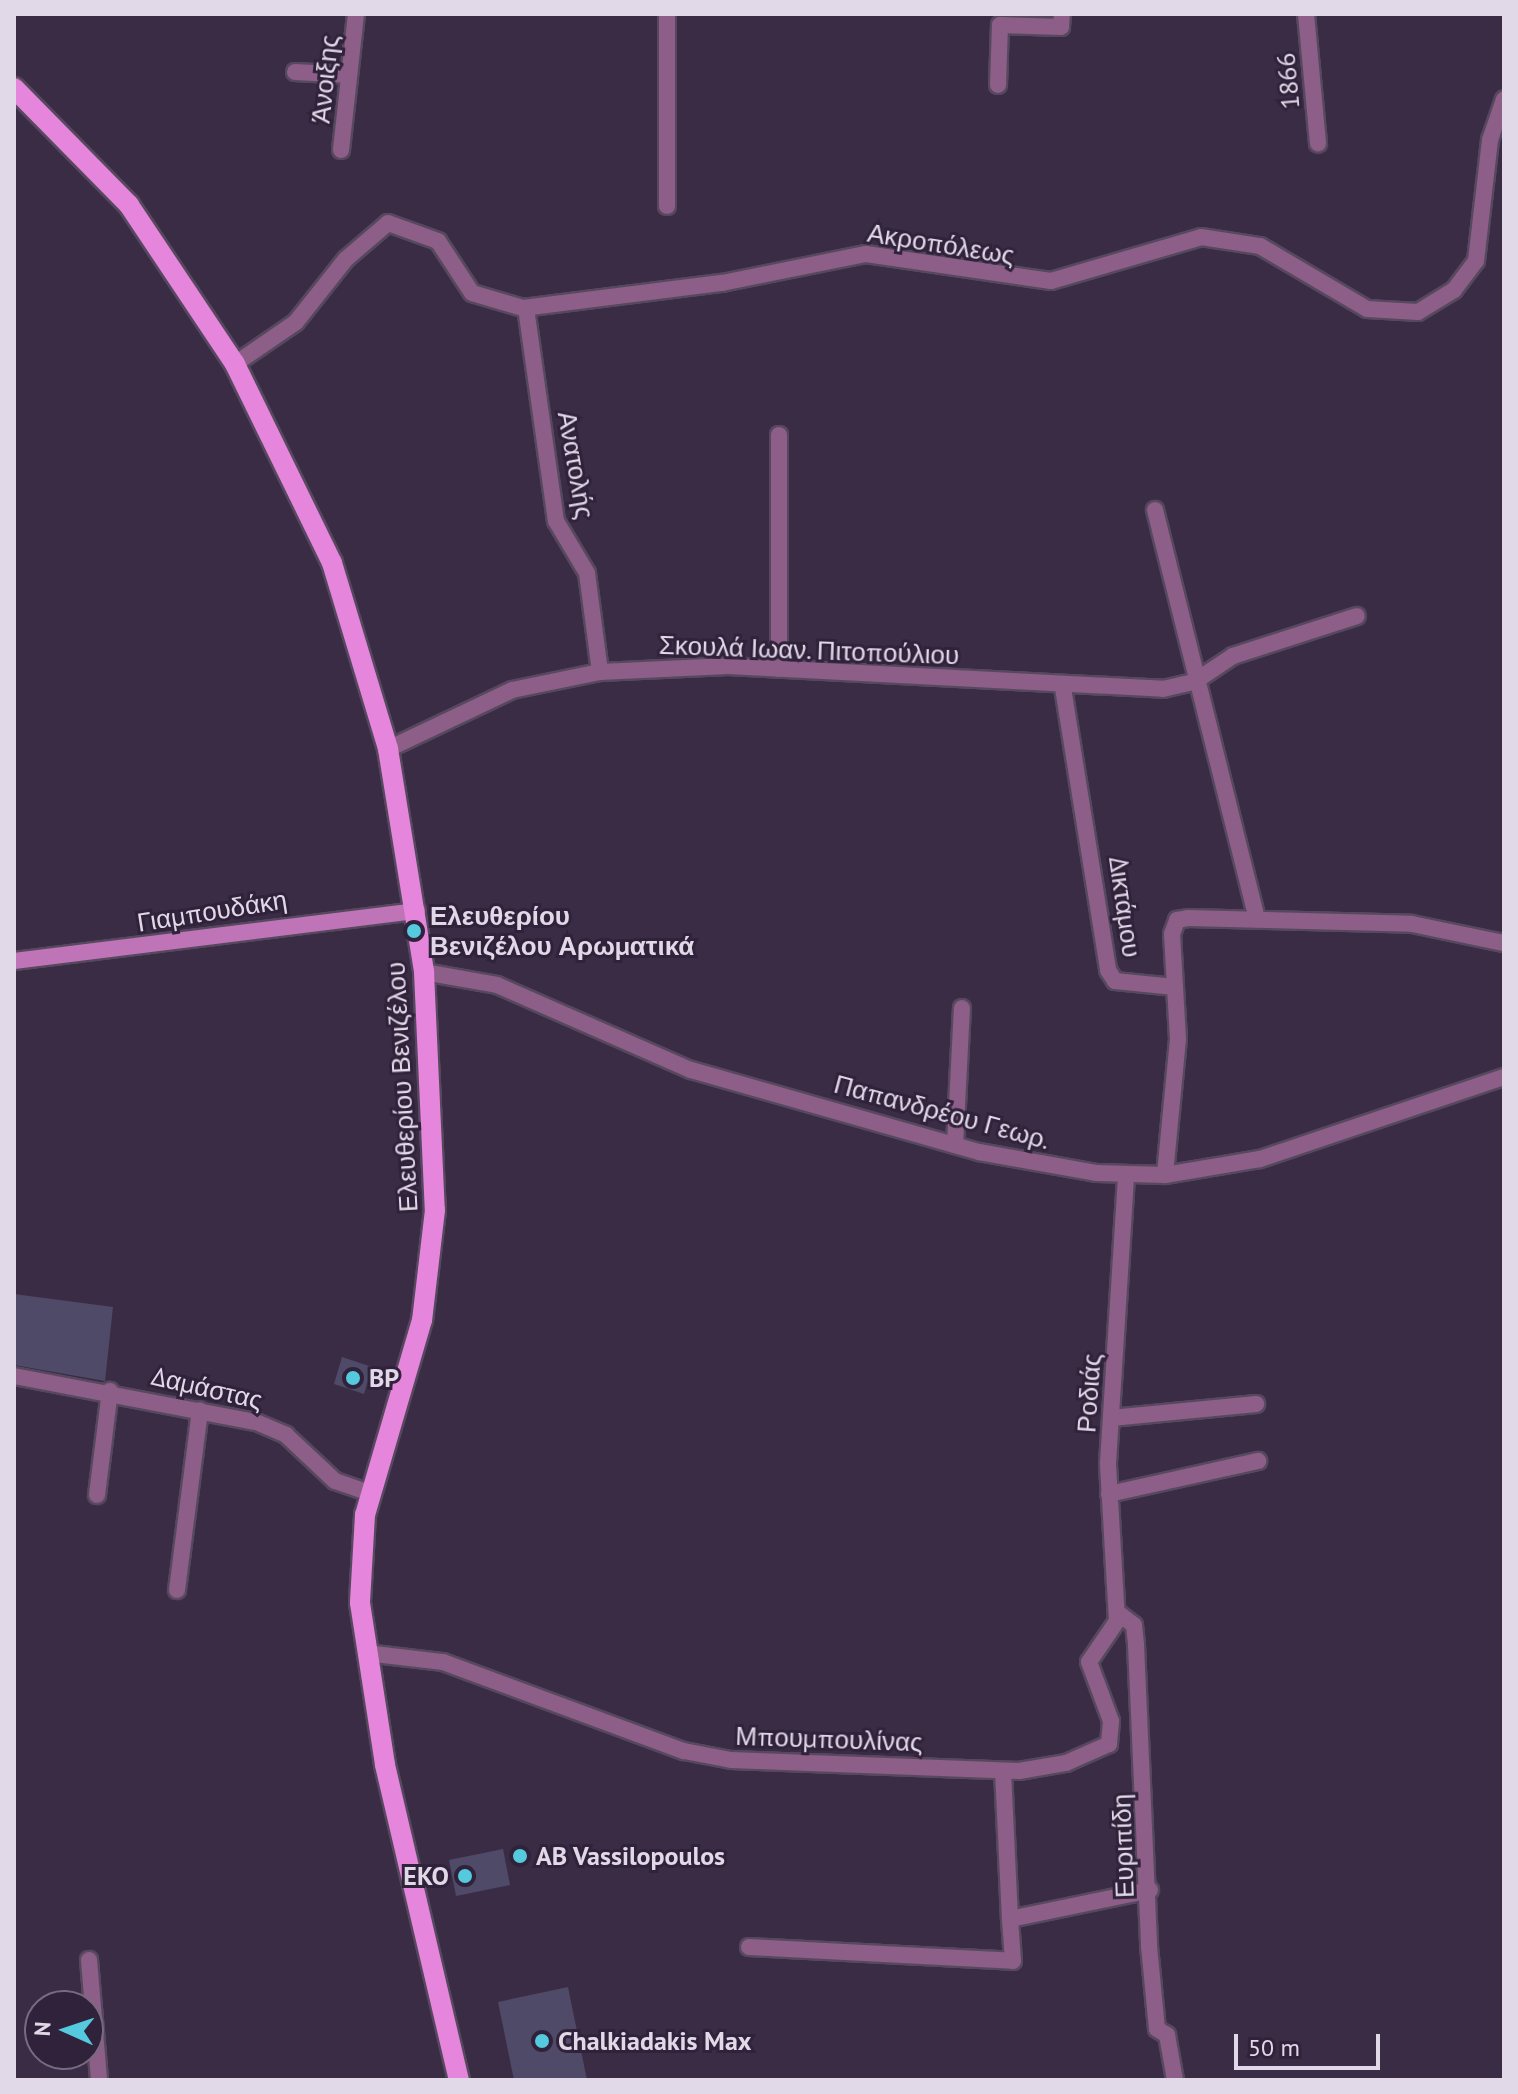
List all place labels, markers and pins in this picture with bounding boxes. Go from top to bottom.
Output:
place label: Ελευθερίου Βενιζέλου Αρωματικά [430,900,694,962]
marker: Ελευθερίου Βενιζέλου Αρωματικά [405,922,423,940]
place label: BP [369,1362,399,1394]
marker: BP [344,1369,362,1387]
place label: AB Vassilopoulos [536,1840,726,1872]
marker: AB Vassilopoulos [511,1847,529,1865]
place label: EKO [403,1860,449,1892]
marker: EKO [456,1867,474,1885]
place label: Chalkiadakis Max [558,2025,751,2057]
marker: Chalkiadakis Max [533,2032,551,2050]

